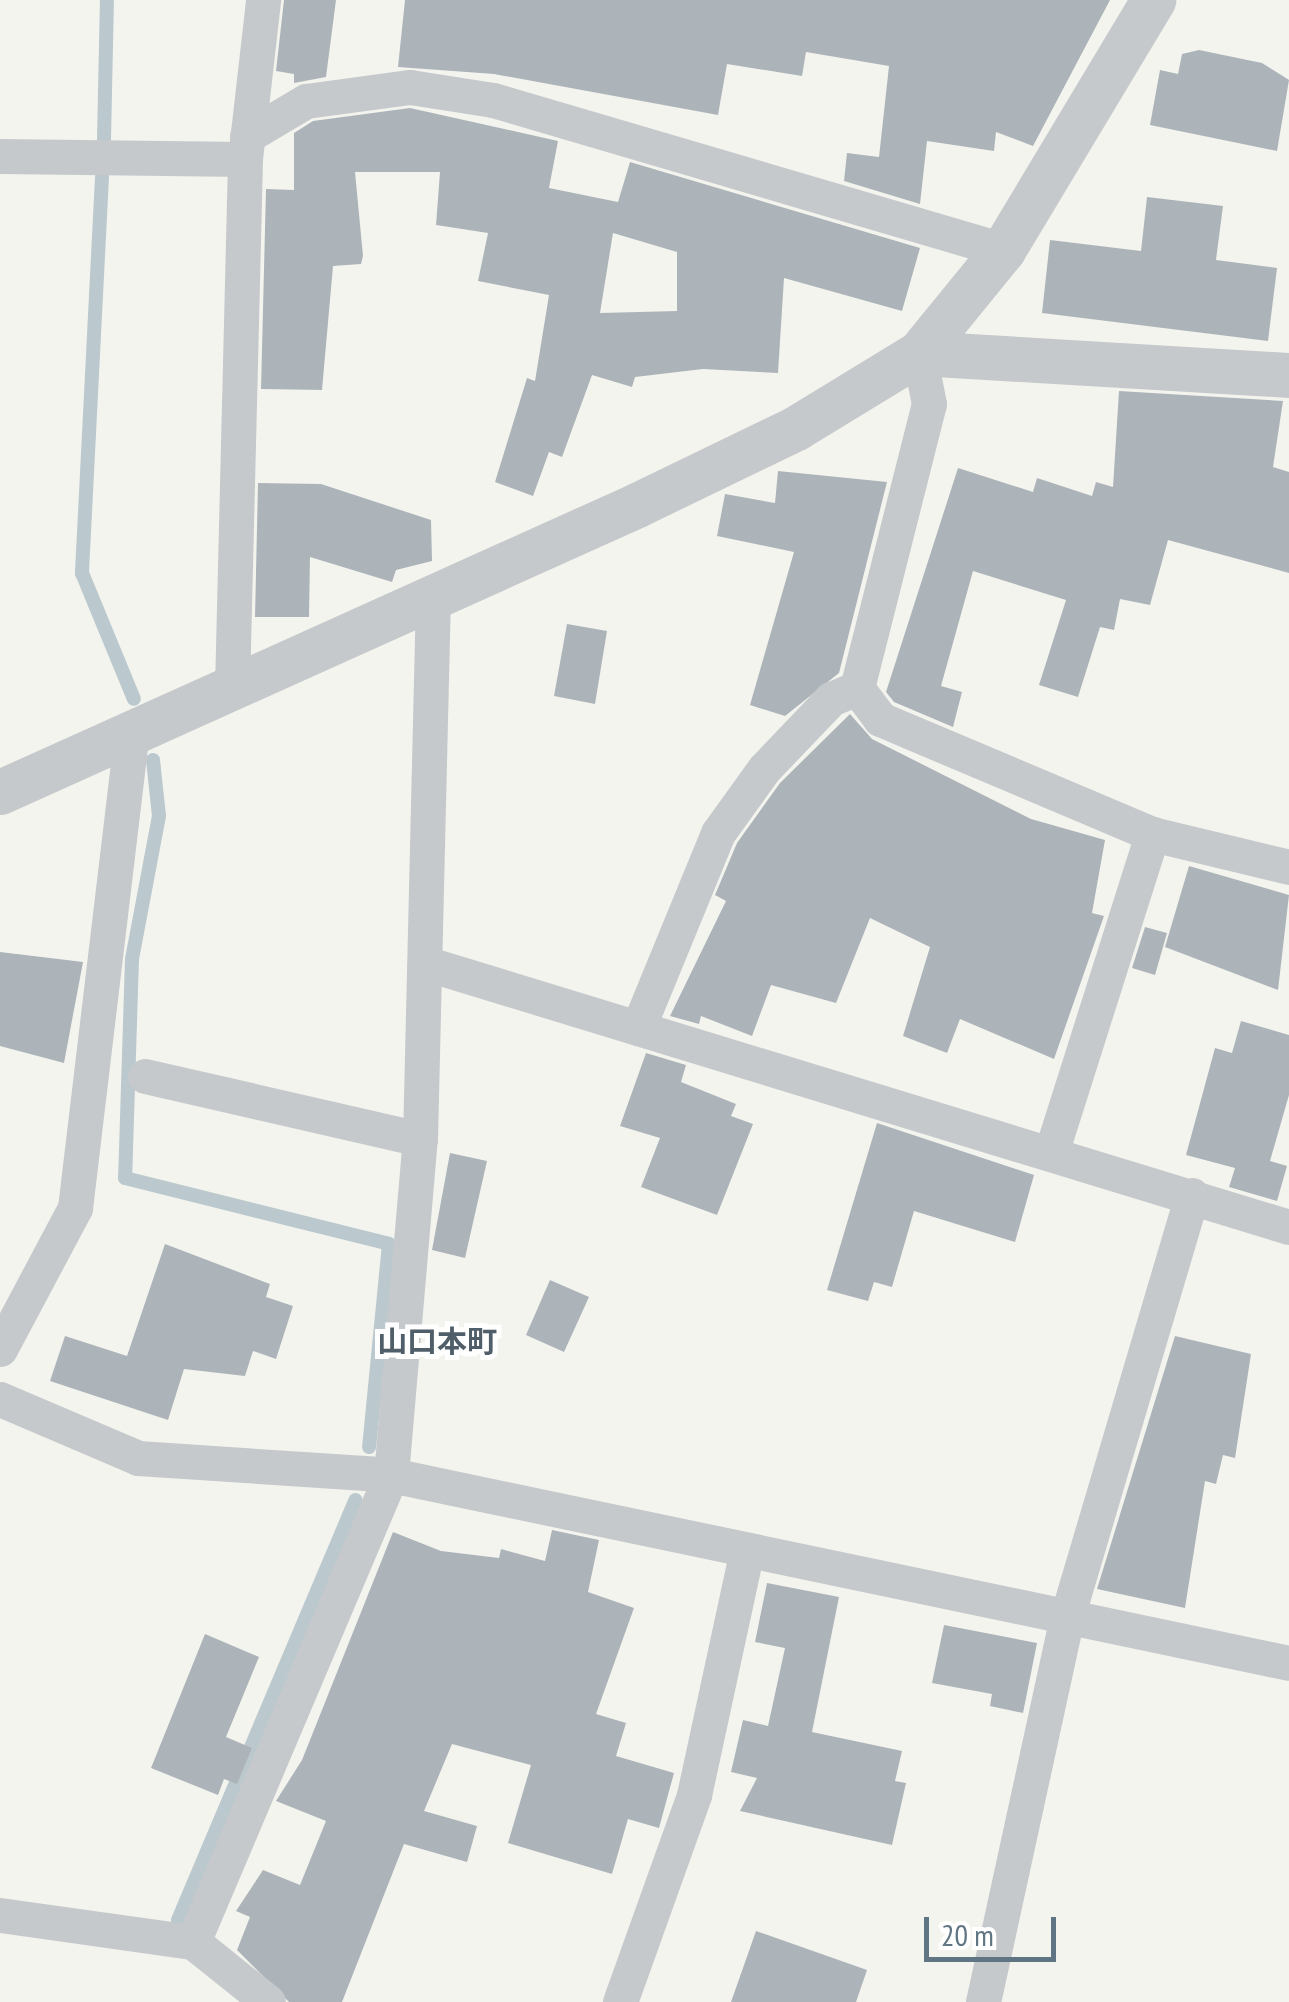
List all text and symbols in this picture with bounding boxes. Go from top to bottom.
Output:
district label: 山口本町 [377,1323,497,1359]
scale bar [929,1897,1062,1959]
text: 20 m [941,1915,994,1954]

